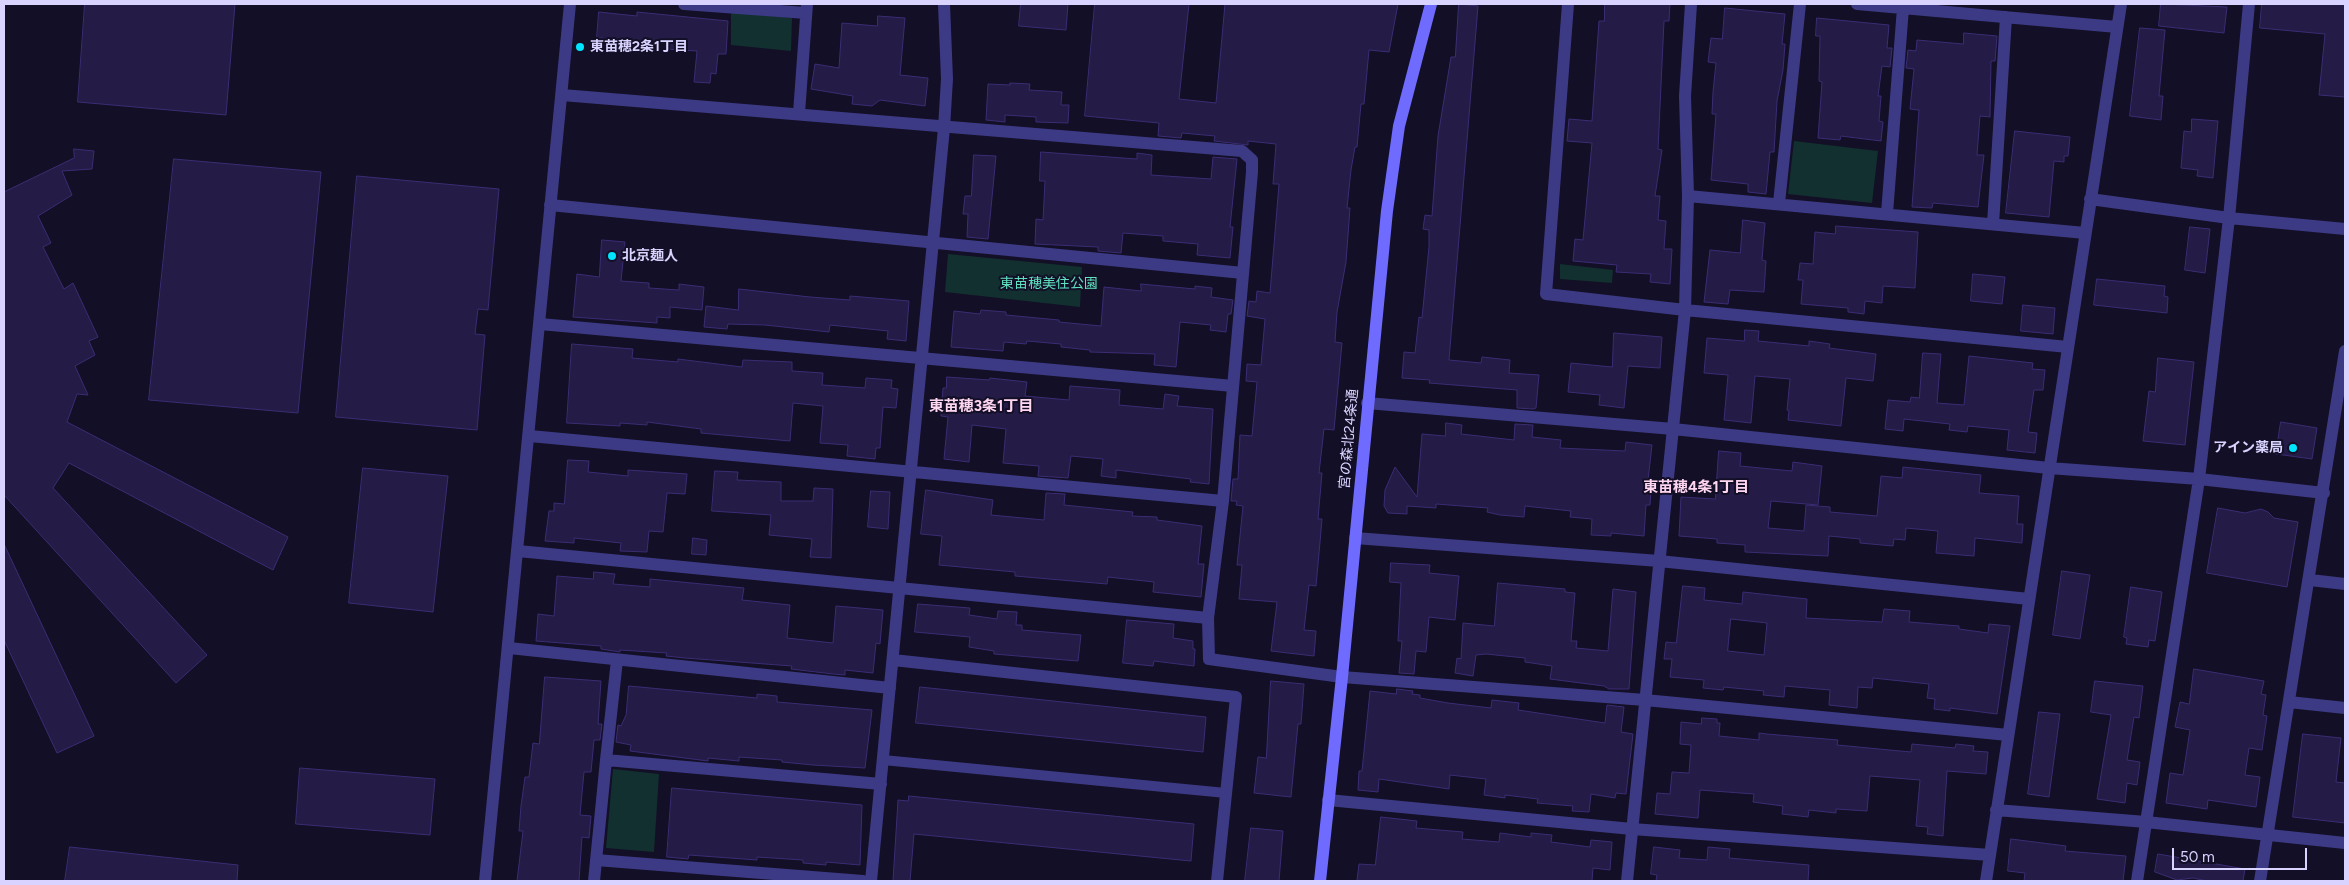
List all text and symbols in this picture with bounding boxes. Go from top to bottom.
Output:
place label: 東苗穂2条1丁目 [590,39,688,55]
marker: 東苗穂2条1丁目 [574,41,586,53]
place label: 北京麺人 [622,248,678,264]
marker: 北京麺人 [606,250,618,262]
park label: 東苗穂美住公園 [1000,276,1098,292]
street label: 宮の森北24条通 [1336,388,1362,490]
district label: 東苗穂3条1丁目 [929,398,1033,416]
place label: アイン薬局 [2213,440,2283,456]
marker: アイン薬局 [2287,442,2299,454]
district label: 東苗穂4条1丁目 [1643,479,1749,497]
scale bar [2174,838,2309,870]
text: 50 m [2180,848,2215,866]

